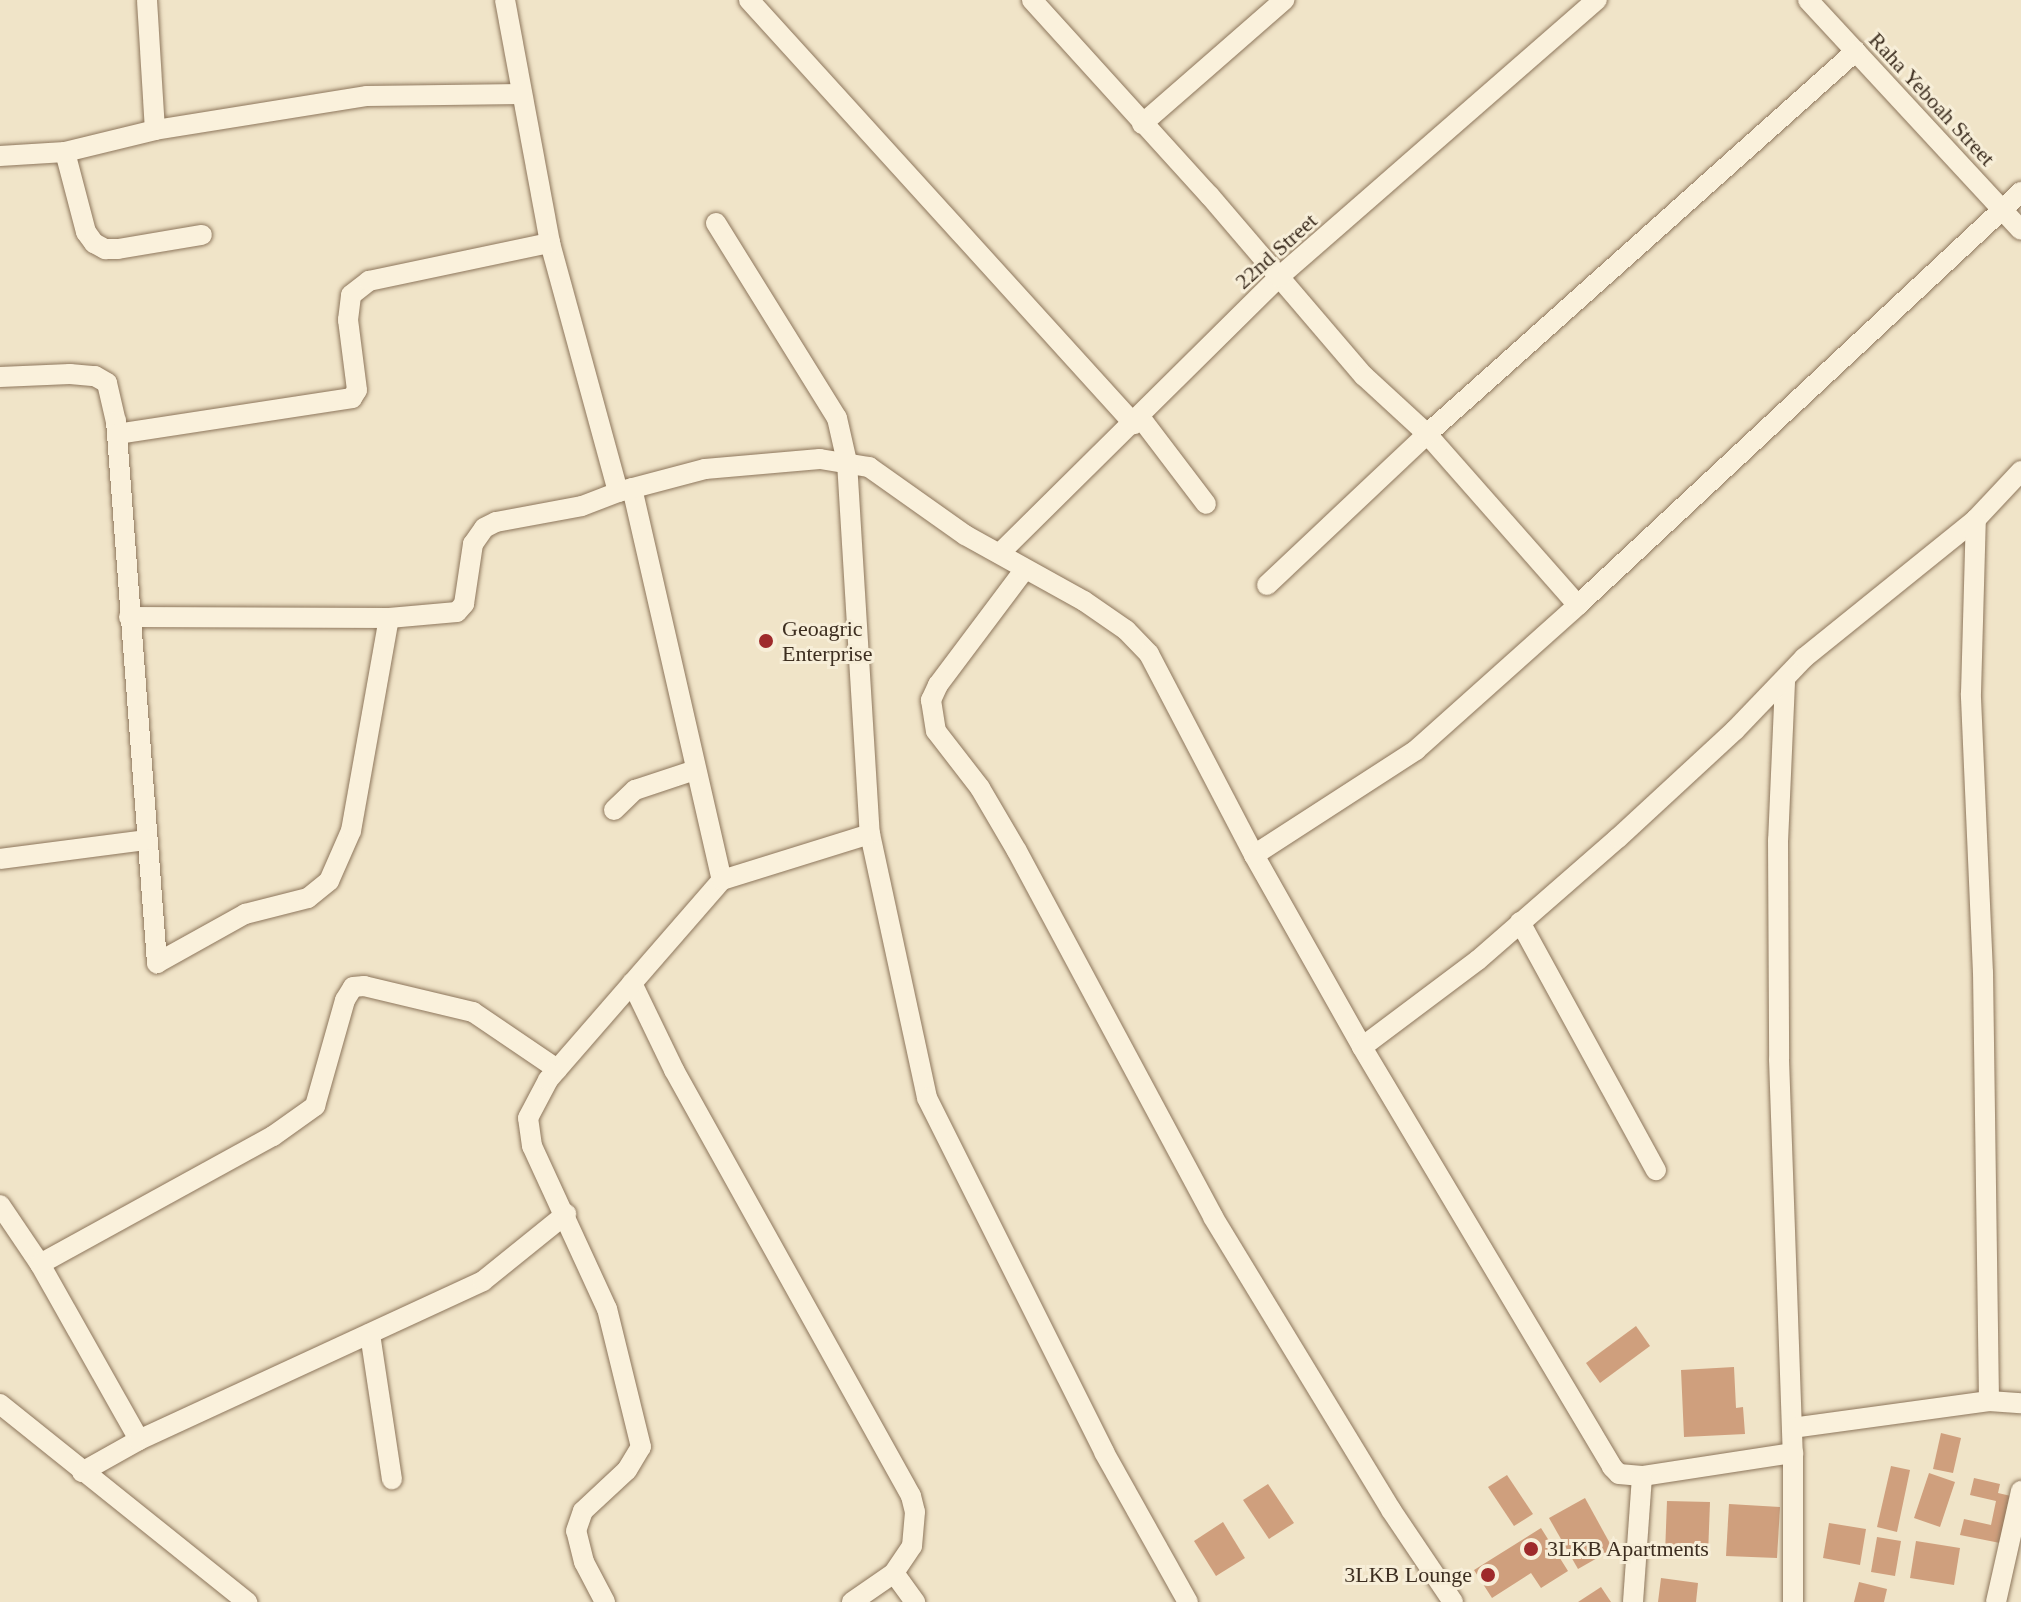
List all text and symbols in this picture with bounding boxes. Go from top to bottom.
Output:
street label: Raha Yeboah Street [1863,26,2001,172]
street label: 22nd Street [1230,207,1322,295]
place label: Geoagric Enterprise [782,615,872,666]
marker: Geoagric Enterprise [757,632,775,650]
place label: 3LKB Apartments [1547,1536,1710,1562]
marker: 3LKB Apartments [1522,1540,1540,1558]
place label: 3LKB Lounge [1344,1562,1472,1588]
marker: 3LKB Lounge [1479,1566,1497,1584]

